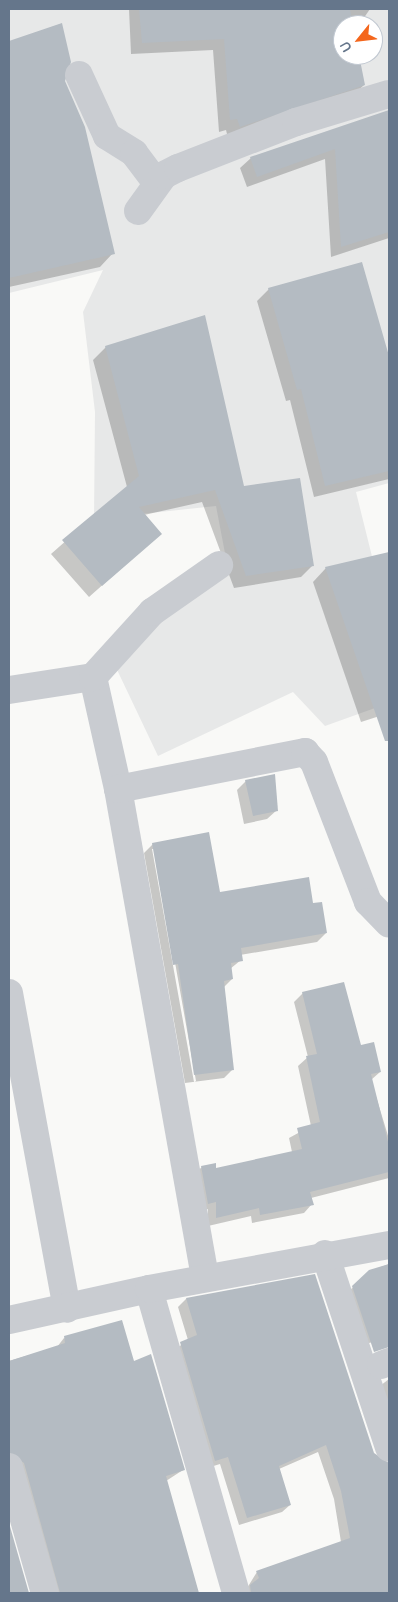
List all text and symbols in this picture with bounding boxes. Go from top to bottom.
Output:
north arrow [333,15,383,65]
text: U [335,38,356,55]

